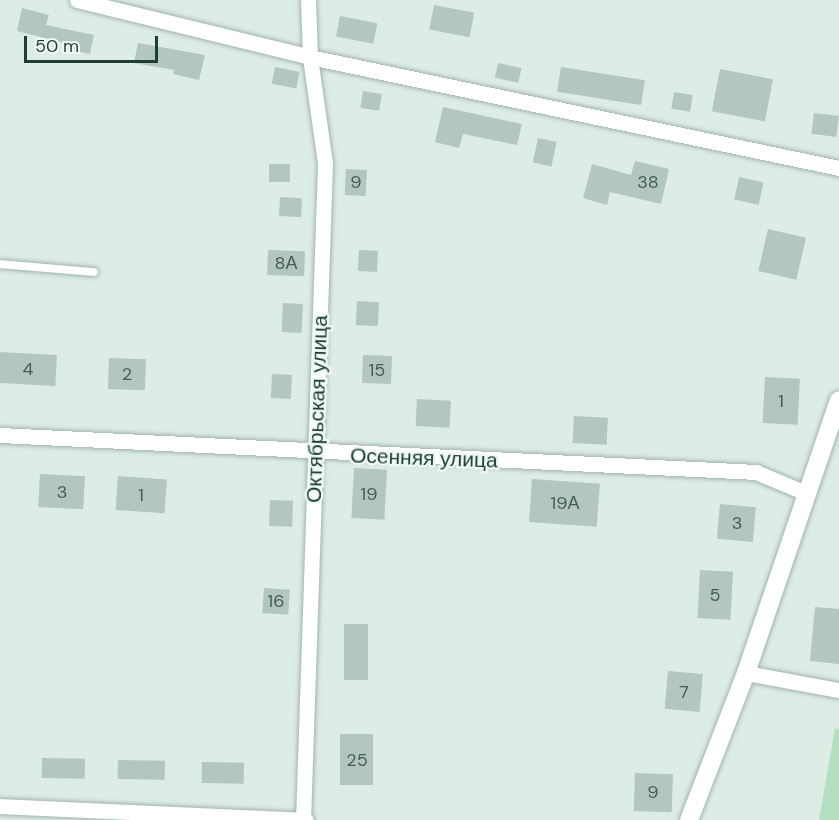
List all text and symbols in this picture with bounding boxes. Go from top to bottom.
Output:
scale bar [27,24,160,62]
text: 50 m [35,34,79,58]
house number: 9 [350,171,362,193]
house number: 38 [637,171,659,193]
house number: 8А [275,252,297,274]
street label: Октябрьская улица [301,315,333,503]
house number: 4 [23,358,33,380]
house number: 15 [369,359,385,381]
house number: 2 [122,363,132,385]
house number: 1 [778,390,784,412]
street label: Осенняя улица [350,443,498,473]
house number: 3 [57,481,67,503]
house number: 19 [361,483,377,505]
house number: 1 [138,484,144,506]
house number: 19А [551,492,579,514]
house number: 3 [732,512,742,534]
house number: 5 [710,584,720,606]
house number: 16 [268,590,284,612]
house number: 7 [679,681,689,703]
house number: 25 [346,749,368,771]
house number: 9 [647,781,659,803]

